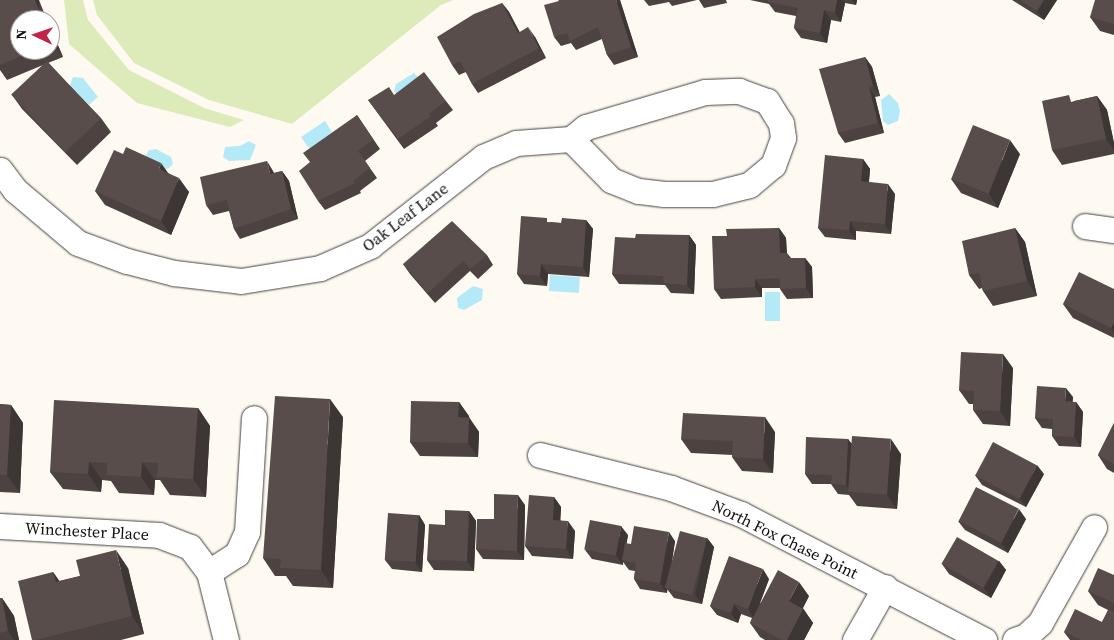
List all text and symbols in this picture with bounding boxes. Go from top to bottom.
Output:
north arrow [10,10,60,60]
text: N [11,29,31,40]
street label: Oak Leaf Lane [358,179,452,255]
street label: North Fox Chase Point [709,495,861,583]
street label: Winchester Place [25,518,149,544]

